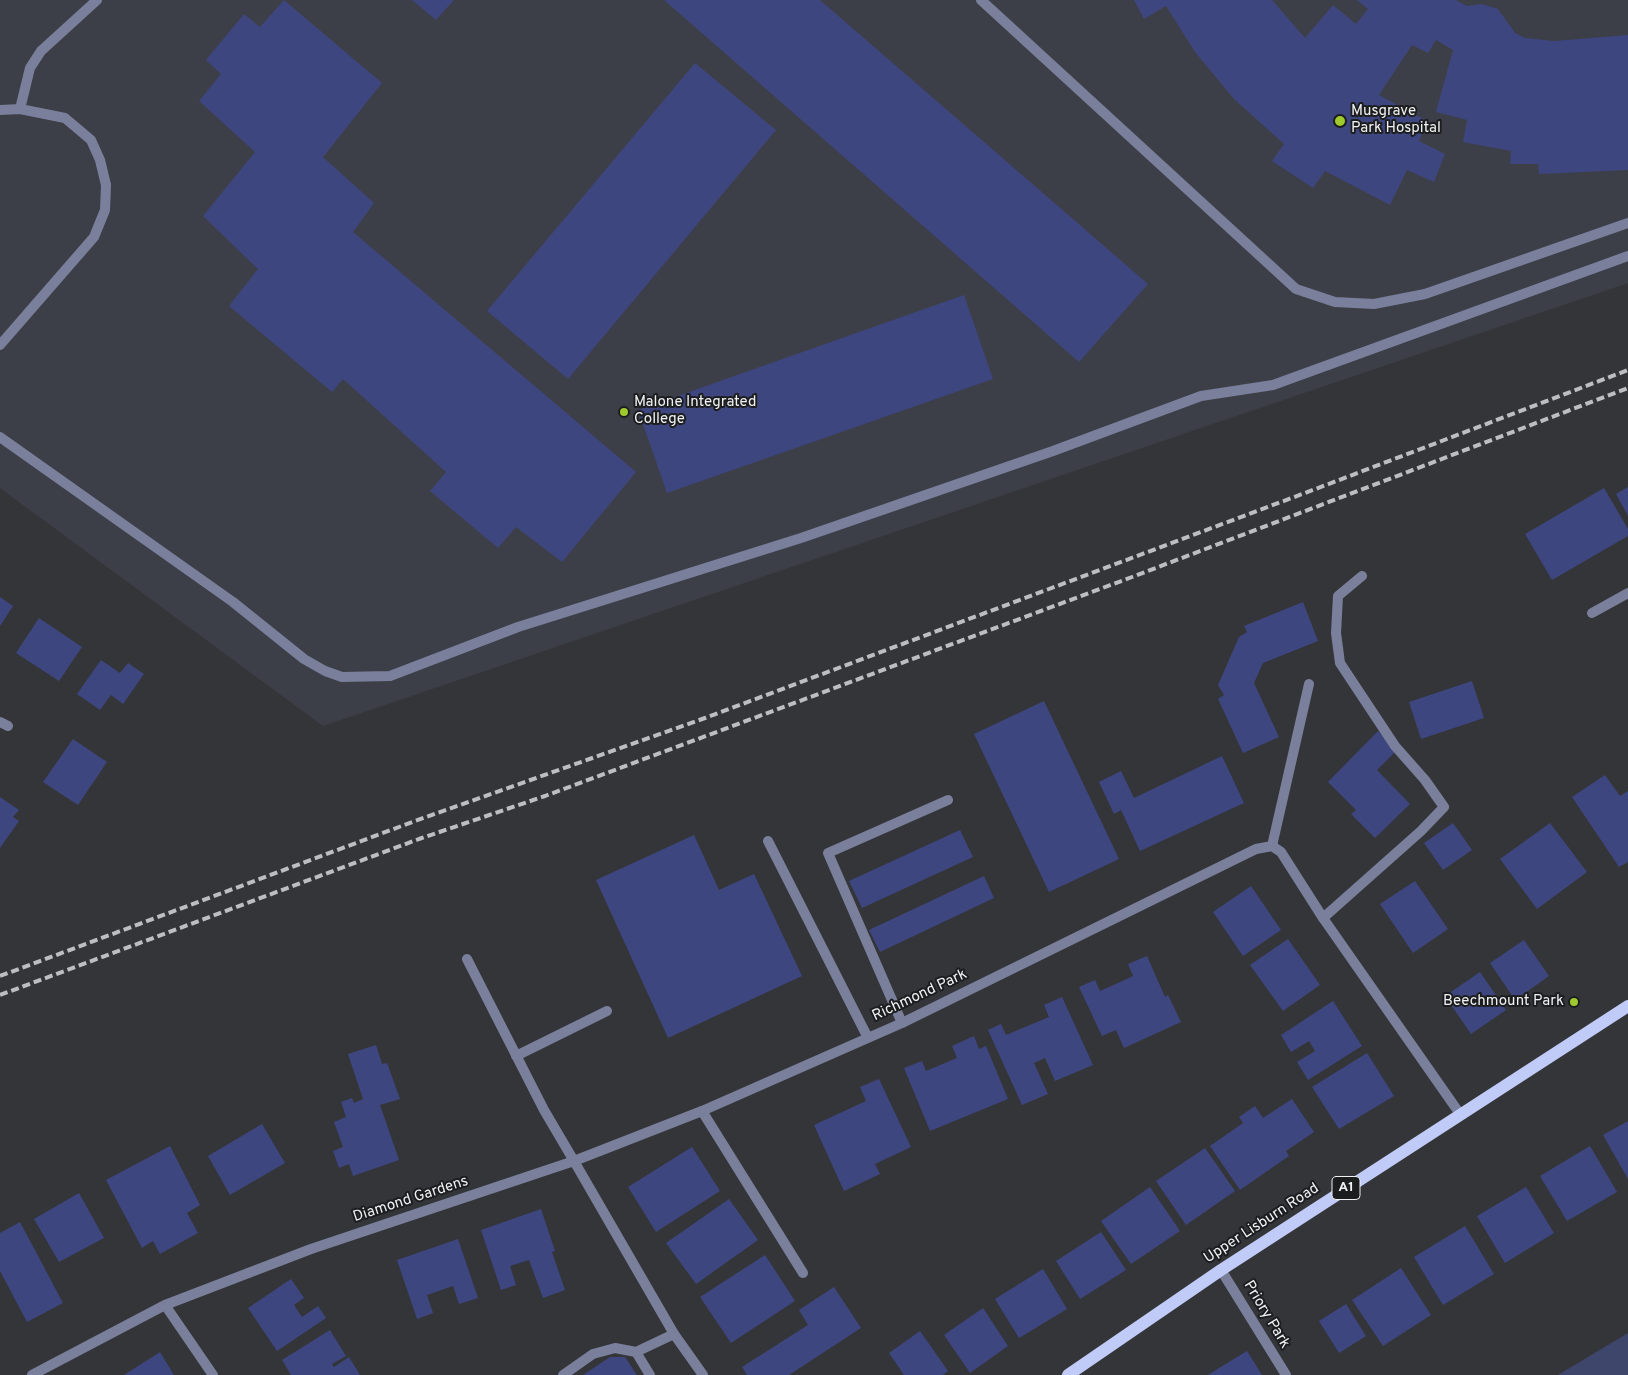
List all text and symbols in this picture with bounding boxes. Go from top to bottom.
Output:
place label: Musgrave Park Hospital [1351,103,1441,138]
marker: Musgrave Park Hospital [1333,114,1347,128]
place label: Malone Integrated College [634,394,756,429]
marker: Malone Integrated College [618,406,630,418]
street label: Richmond Park [870,966,970,1026]
place label: Beechmount Park [1443,993,1564,1011]
marker: Beechmount Park [1568,996,1580,1008]
street label: Diamond Gardens [351,1173,471,1227]
road number: A1 [1332,1176,1360,1200]
street label: Upper Lisburn Road [1201,1180,1323,1268]
street label: Priory Park [1239,1278,1293,1352]

